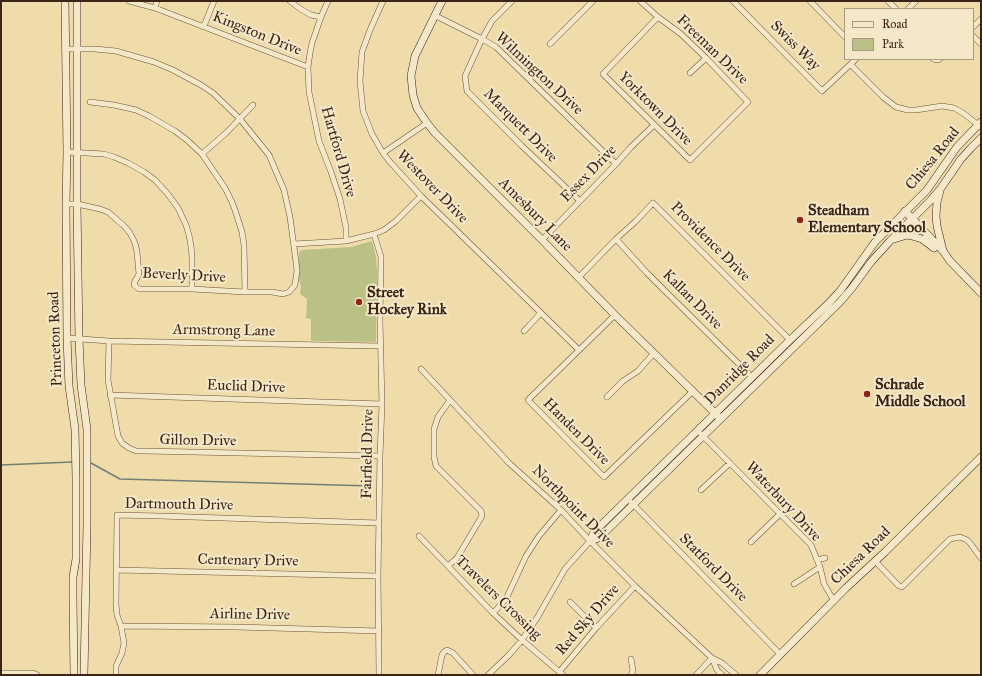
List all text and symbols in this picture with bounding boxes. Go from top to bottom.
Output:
street label: Kingston Drive [210,8,304,60]
legend [844,8,974,60]
street label: Freeman Drive [673,11,751,89]
street label: Swiss Way [766,17,824,75]
text: Road [882,17,908,31]
street label: Wilmington Drive [491,29,587,119]
text: Park [882,37,904,51]
street label: Yorktown Drive [614,68,696,150]
street label: Marquett Drive [479,85,561,167]
street label: Hartford Drive [316,104,360,200]
street label: Chiesa Road [902,124,964,194]
street label: Essex Drive [557,142,621,206]
street label: Westover Drive [393,147,471,227]
street label: Amesbury Lane [494,174,576,256]
street label: Providence Drive [666,198,754,286]
place label: Steadham Elementary School [808,202,926,237]
marker: Steadham Elementary School [795,215,805,225]
street label: Beverly Drive [142,265,226,287]
street label: Kallan Drive [658,266,726,334]
place label: Street Hockey Rink [367,284,447,319]
street label: Princeton Road [45,291,67,387]
marker: Street Hockey Rink [354,297,364,307]
street label: Armstrong Lane [173,321,275,341]
street label: Danridge Road [701,331,779,409]
place label: Schrade Middle School [875,376,966,411]
street label: Euclid Drive [206,377,286,397]
marker: Schrade Middle School [862,389,872,399]
street label: Handen Drive [539,395,613,469]
street label: Fairfield Drive [358,409,378,499]
street label: Gillon Drive [159,431,237,451]
street label: Waterbury Drive [741,458,825,546]
street label: Northpoint Drive [528,462,618,552]
street label: Dartmouth Drive [124,495,234,515]
street label: Chiesa Road [827,523,895,589]
street label: Statford Drive [675,530,751,606]
street label: Centenary Drive [197,551,299,571]
street label: Travelers Crossing [451,552,545,644]
street label: Red Sky Drive [552,581,624,659]
street label: Airline Drive [210,605,290,625]

